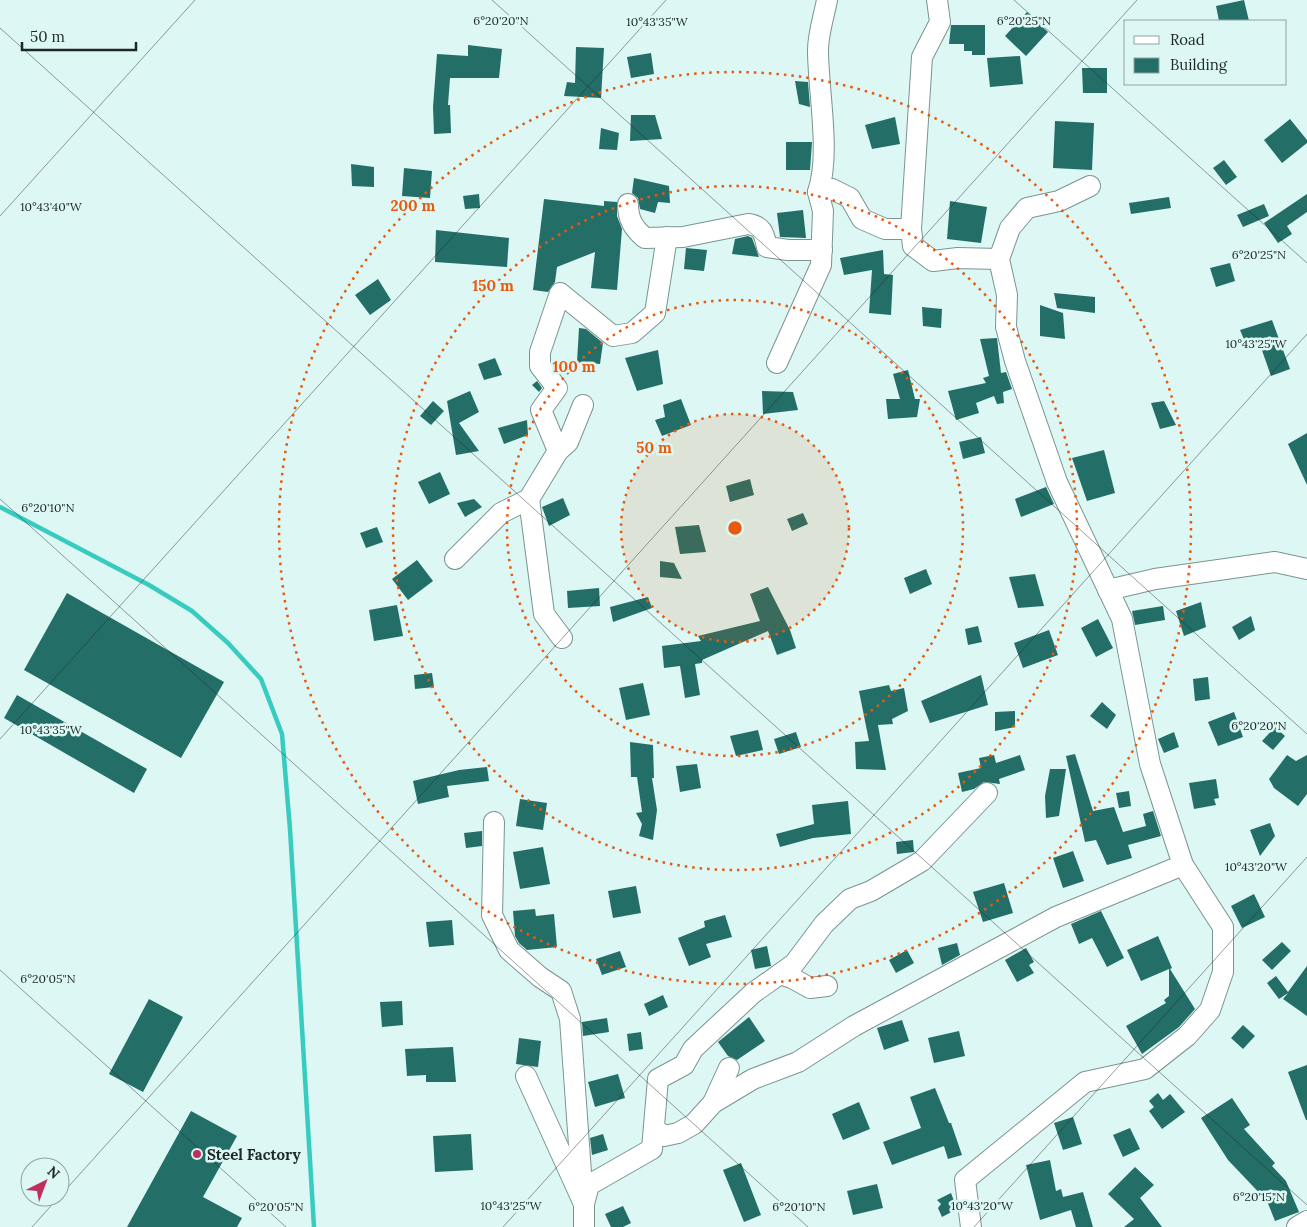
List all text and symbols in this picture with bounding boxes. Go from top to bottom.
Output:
text: 6°20'20"N [473,13,529,28]
text: 6°20'25"N [997,13,1051,28]
text: 10°43'35"W [626,14,689,29]
scale bar [22,20,136,52]
legend [1124,20,1287,85]
text: 50 m [30,27,65,46]
text: Road [1170,30,1205,49]
text: Building [1170,55,1228,74]
text: 200 m [391,196,436,215]
text: 10°43'40"W [20,199,83,214]
text: 6°20'25"N [1232,247,1286,262]
text: 150 m [472,276,514,295]
text: 10°43'25"W [1225,336,1288,351]
text: 100 m [553,357,596,376]
text: 50 m [636,438,672,457]
text: 6°20'10"N [21,500,75,515]
centre of rings [726,519,744,537]
text: 6°20'20"N [1231,718,1287,733]
text: 10°43'35"W [20,722,83,737]
text: 10°43'20"W [1225,859,1288,874]
text: 6°20'05"N [20,971,76,986]
place label: Steel Factory [207,1145,301,1164]
marker: Steel Factory [191,1148,203,1160]
north arrow [20,1157,70,1207]
text: N [44,1162,64,1183]
text: 6°20'15"N [1233,1189,1285,1204]
text: 10°43'25"W [480,1198,543,1213]
text: 10°43'20"W [951,1198,1014,1213]
text: 6°20'05"N [248,1199,304,1214]
text: 6°20'10"N [772,1199,826,1214]

